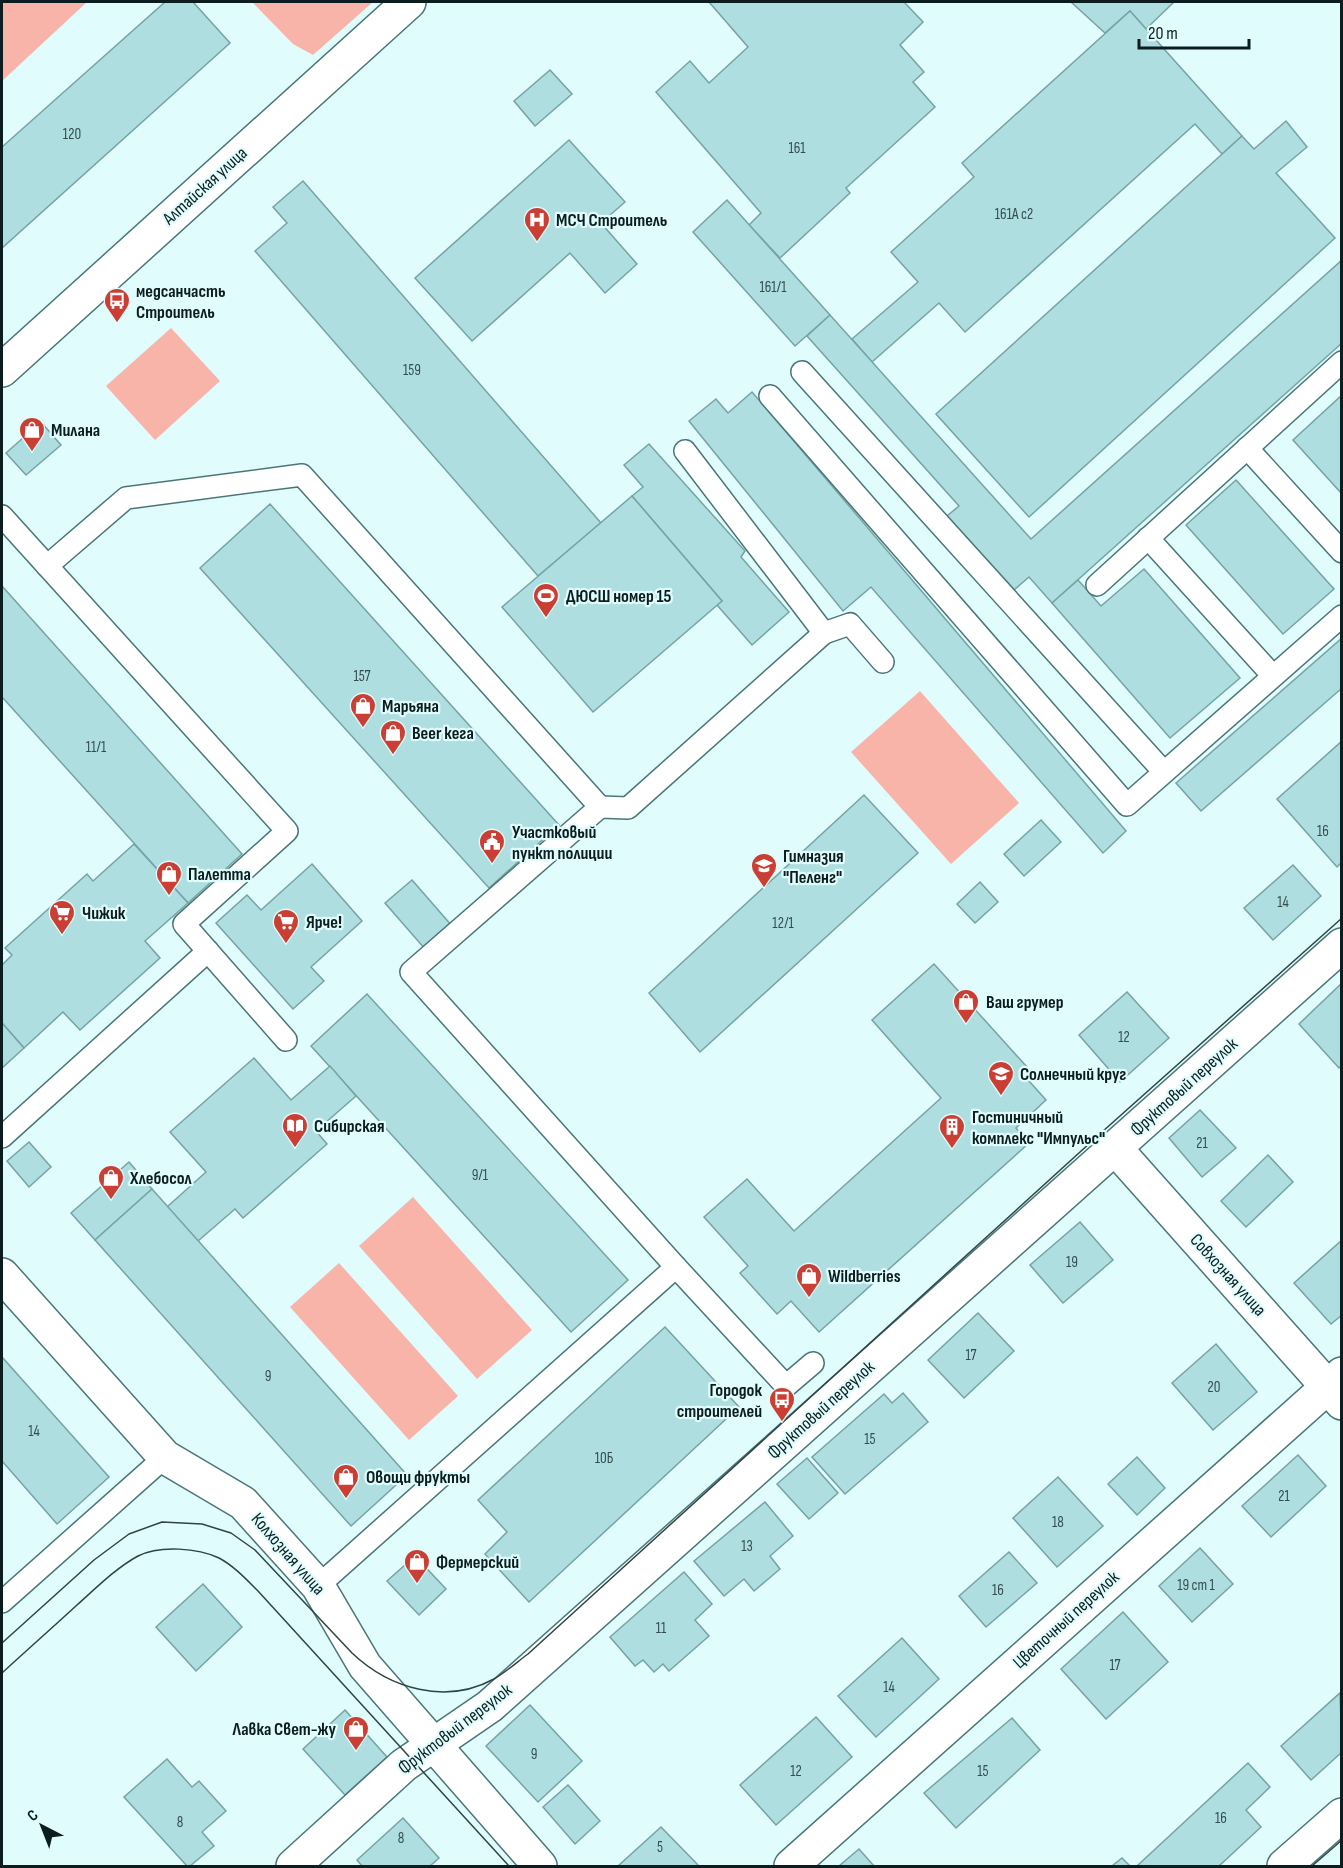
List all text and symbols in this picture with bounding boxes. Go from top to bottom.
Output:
scale bar [1139,12,1248,50]
text: 20 m [1148,23,1178,44]
house number: 120 [63,125,81,144]
house number: 161 [788,139,806,158]
street label: Алтайская улица [158,143,251,230]
hospital icon: МСЧ Строитель [522,205,552,243]
house number: 161А с2 [995,205,1033,224]
place label: МСЧ Строитель [556,210,667,231]
house number: 161/1 [760,278,787,297]
place label: медсанчасть Строитель [136,281,225,323]
bus stop icon: медсанчасть Строитель [102,286,132,324]
house number: 159 [403,361,421,380]
shop icon: Милана [17,415,47,453]
place label: Милана [51,420,100,441]
sports icon: ДЮСШ номер 15 [531,581,561,619]
place label: ДЮСШ номер 15 [566,586,672,607]
house number: 157 [353,667,371,686]
shop icon: Марьяна [348,691,378,729]
place label: Марьяна [382,696,439,717]
shop icon: Beer кега [378,718,408,756]
place label: Beer кега [412,723,474,744]
house number: 11/1 [86,738,107,757]
place label: Участковый пункт полиции [512,822,612,864]
house number: 16 [1317,822,1329,841]
public building icon: Участковый пункт полиции [477,827,507,865]
place label: Гимназия "Пеленг" [783,846,844,888]
school or university icon: Гимназия "Пеленг" [749,851,779,889]
shop icon: Палетта [154,859,184,897]
place label: Палетта [188,864,251,885]
house number: 14 [1277,893,1289,912]
supermarket icon: Чижик [47,898,77,936]
place label: Чижик [82,903,126,924]
supermarket icon: Ярче! [271,907,301,945]
place label: Ярче! [306,912,342,933]
house number: 12/1 [772,914,795,933]
shop icon: Ваш грумер [951,987,981,1025]
place label: Ваш грумер [986,992,1064,1013]
house number: 12 [1118,1028,1130,1047]
street label: Фруктовый переулок [1126,1033,1242,1141]
school or university icon: Солнечный круг [986,1059,1016,1097]
place label: Солнечный круг [1020,1064,1126,1085]
place label: Гостиничный комплекс "Импульс" [972,1107,1105,1149]
library icon: Сибирская [280,1111,310,1149]
building icon: Гостиничный комплекс "Импульс" [937,1112,967,1150]
place label: Сибирская [314,1116,385,1137]
house number: 21 [1196,1134,1208,1153]
shop icon: Хлебосол [96,1163,126,1201]
house number: 9/1 [472,1166,489,1185]
place label: Хлебосол [129,1168,193,1189]
street label: Совхозная улица [1186,1230,1270,1320]
house number: 19 [1066,1253,1078,1272]
shop icon: Wildberries [794,1261,824,1299]
place label: Wildberries [828,1266,901,1287]
house number: 17 [965,1346,977,1365]
street label: Фруктовый переулок [763,1356,879,1464]
house number: 9 [265,1367,271,1386]
house number: 20 [1208,1378,1220,1397]
place label: Городок строителей [677,1380,762,1422]
bus stop icon: Городок строителей [767,1385,797,1423]
house number: 14 [28,1422,40,1441]
house number: 15 [864,1430,876,1449]
house number: 10Б [595,1449,614,1468]
shop icon: Овощи фрукты [331,1462,361,1500]
place label: Овощи фрукты [366,1467,470,1488]
house number: 21 [1278,1487,1290,1506]
street label: Колхозная улица [247,1509,329,1599]
house number: 18 [1052,1513,1064,1532]
house number: 13 [741,1537,753,1556]
shop icon: Фермерский [402,1547,432,1585]
place label: Фермерский [436,1552,519,1573]
street label: Цветочный переулок [1009,1567,1123,1673]
house number: 19 ст 1 [1177,1576,1215,1595]
house number: 16 [992,1581,1004,1600]
house number: 11 [656,1619,667,1638]
house number: 17 [1109,1656,1121,1675]
house number: 14 [883,1678,895,1697]
street label: Фруктовый переулок [394,1679,516,1779]
shop icon: Лавка Свет-жу [341,1714,371,1752]
place label: Лавка Свет-жу [232,1719,337,1740]
house number: 9 [531,1745,537,1764]
house number: 12 [790,1762,802,1781]
house number: 15 [977,1762,989,1781]
north arrow [12,1796,72,1856]
text: С [24,1806,42,1826]
house number: 16 [1215,1809,1227,1828]
house number: 8 [177,1813,183,1832]
house number: 8 [398,1829,404,1848]
house number: 5 [657,1838,663,1857]

